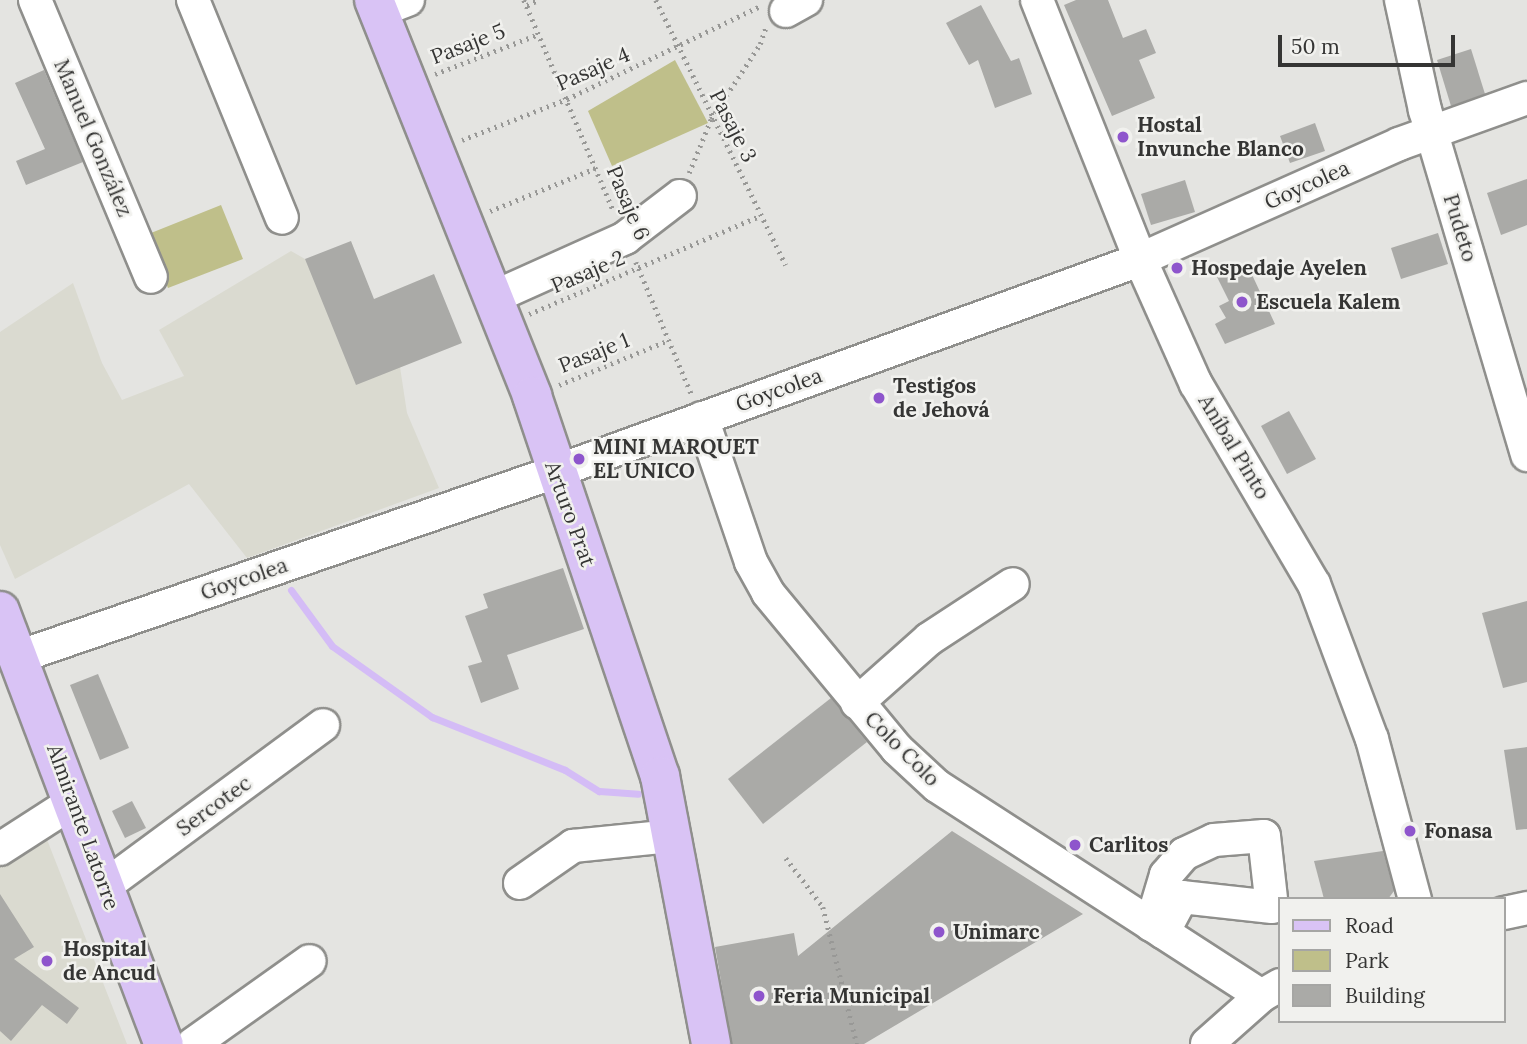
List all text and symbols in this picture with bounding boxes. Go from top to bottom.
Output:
street label: Pasaje 5 [427,18,509,70]
scale bar [1282,21,1459,65]
text: 50 m [1291,33,1340,60]
street label: Pasaje 4 [552,42,634,96]
street label: Manuel González [48,56,138,220]
street label: Pasaje 3 [704,86,762,166]
place label: Hostal Invunche Blanco [1137,112,1304,162]
marker: Hostal Invunche Blanco [1115,129,1131,145]
street label: Goycolea [1261,155,1353,215]
street label: Pasaje 6 [601,162,655,244]
street label: Pudeto [1438,191,1482,265]
street label: Pasaje 2 [547,245,629,299]
place label: Hospedaje Ayelen [1191,255,1367,281]
marker: Hospedaje Ayelen [1169,260,1185,276]
place label: Escuela Kalem [1256,289,1400,315]
marker: Escuela Kalem [1234,294,1250,310]
street label: Pasaje 1 [555,327,633,379]
street label: Goycolea [732,363,826,417]
place label: Testigos de Jehová [893,373,990,423]
marker: Testigos de Jehová [871,390,887,406]
street label: Aníbal Pinto [1193,390,1275,504]
place label: MINI MARQUET EL UNICO [593,434,759,484]
marker: MINI MARQUET EL UNICO [571,451,587,467]
street label: Arturo Prat [539,458,601,570]
street label: Goycolea [197,552,291,606]
street label: Colo Colo [859,706,945,792]
street label: Almirante Latorre [41,741,125,913]
street label: Sercotec [172,770,256,842]
place label: Fonasa [1424,818,1493,844]
marker: Fonasa [1402,823,1418,839]
place label: Carlitos [1089,832,1168,858]
marker: Carlitos [1067,837,1083,853]
legend [1278,897,1506,1023]
text: Road [1345,912,1394,939]
place label: Unimarc [953,919,1040,945]
marker: Unimarc [931,924,947,940]
place label: Hospital de Ancud [63,936,156,986]
text: Park [1345,947,1389,974]
marker: Hospital de Ancud [37,951,57,971]
text: Building [1345,982,1425,1009]
place label: Feria Municipal [773,983,930,1009]
marker: Feria Municipal [751,988,767,1004]

